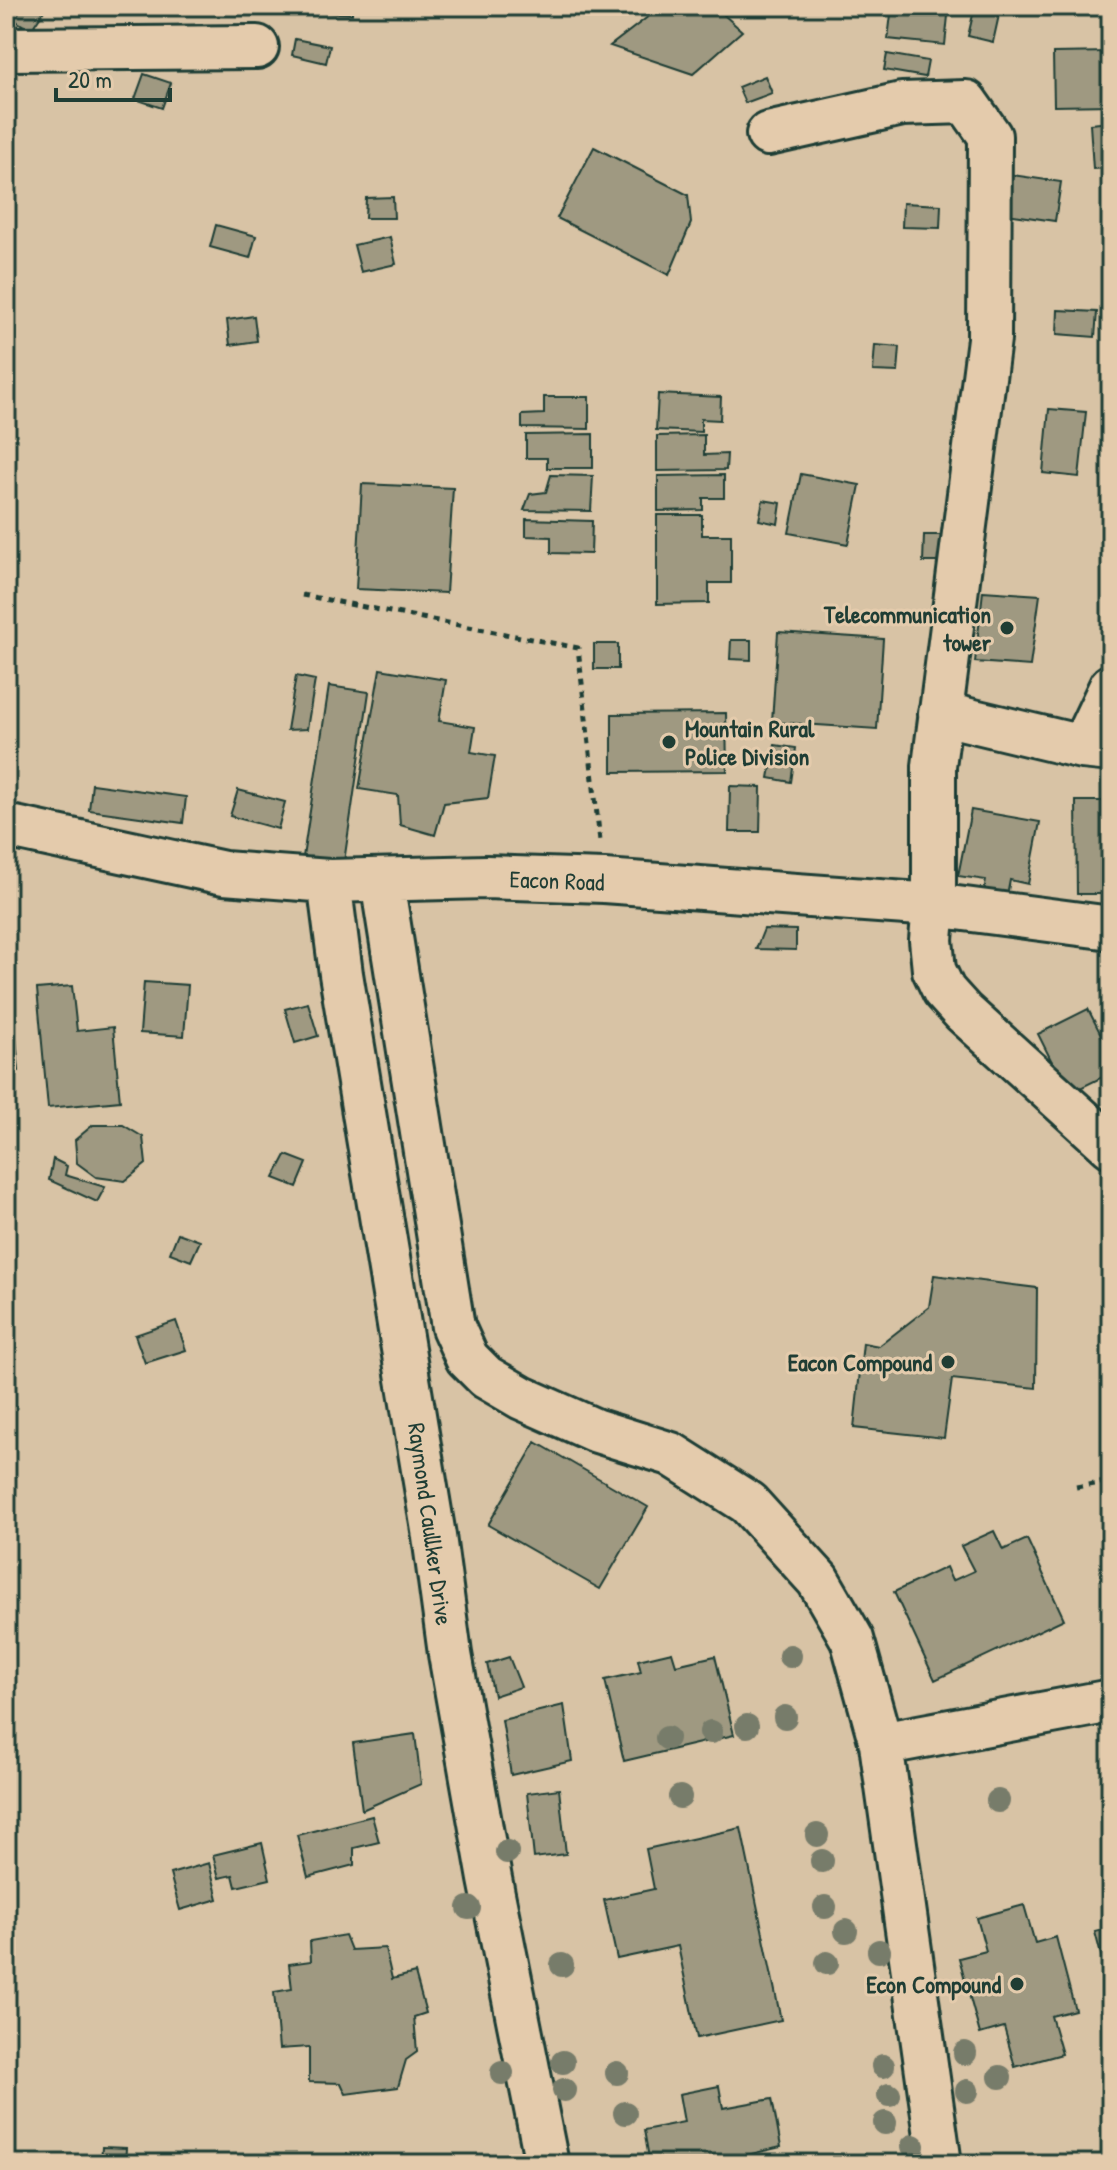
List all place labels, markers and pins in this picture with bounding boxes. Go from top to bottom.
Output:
place label: Telecommunication tower [823,598,992,658]
marker: Telecommunication tower [998,619,1016,637]
place label: Mountain Rural Police Division [685,712,815,772]
marker: Mountain Rural Police Division [660,733,678,751]
place label: Eacon Compound [788,1346,933,1379]
marker: Eacon Compound [939,1353,957,1371]
place label: Econ Compound [866,1968,1002,2001]
marker: Econ Compound [1008,1975,1026,1993]

